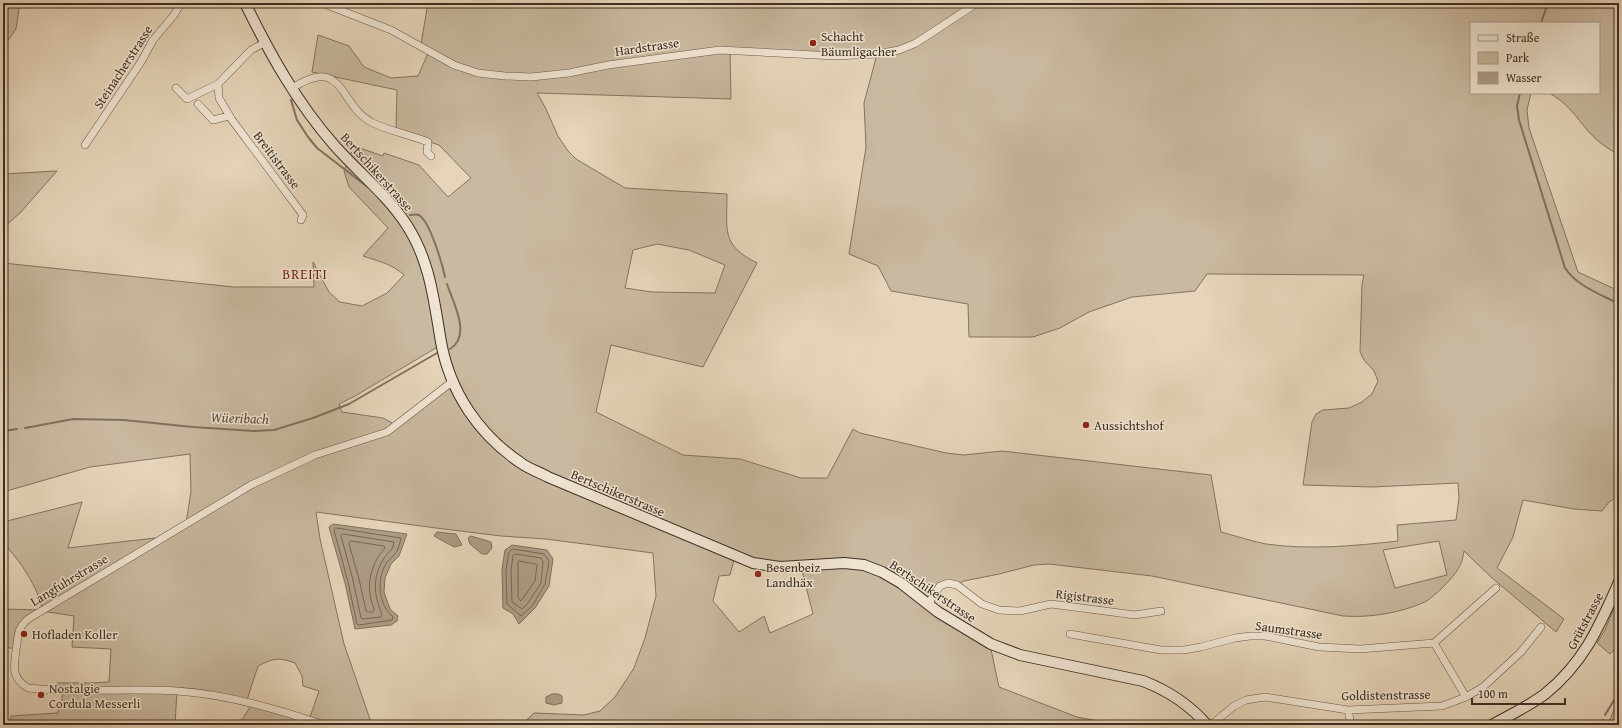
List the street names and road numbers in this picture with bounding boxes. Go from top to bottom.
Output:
street label: Steinacherstrasse [89,22,157,112]
street label: Hardstrasse [614,33,680,61]
street label: Breitistrasse [249,127,305,193]
street label: Bertschikerstrasse [336,128,418,216]
street label: Bertschikerstrasse [568,465,668,521]
street label: Langfuhrstrasse [27,549,111,611]
street label: Bertschikerstrasse [886,555,980,627]
street label: Rigistrasse [1055,584,1115,610]
street label: Grütstrasse [1562,589,1608,653]
street label: Saumstrasse [1254,616,1324,644]
street label: Goldistenstrasse [1341,685,1431,705]

